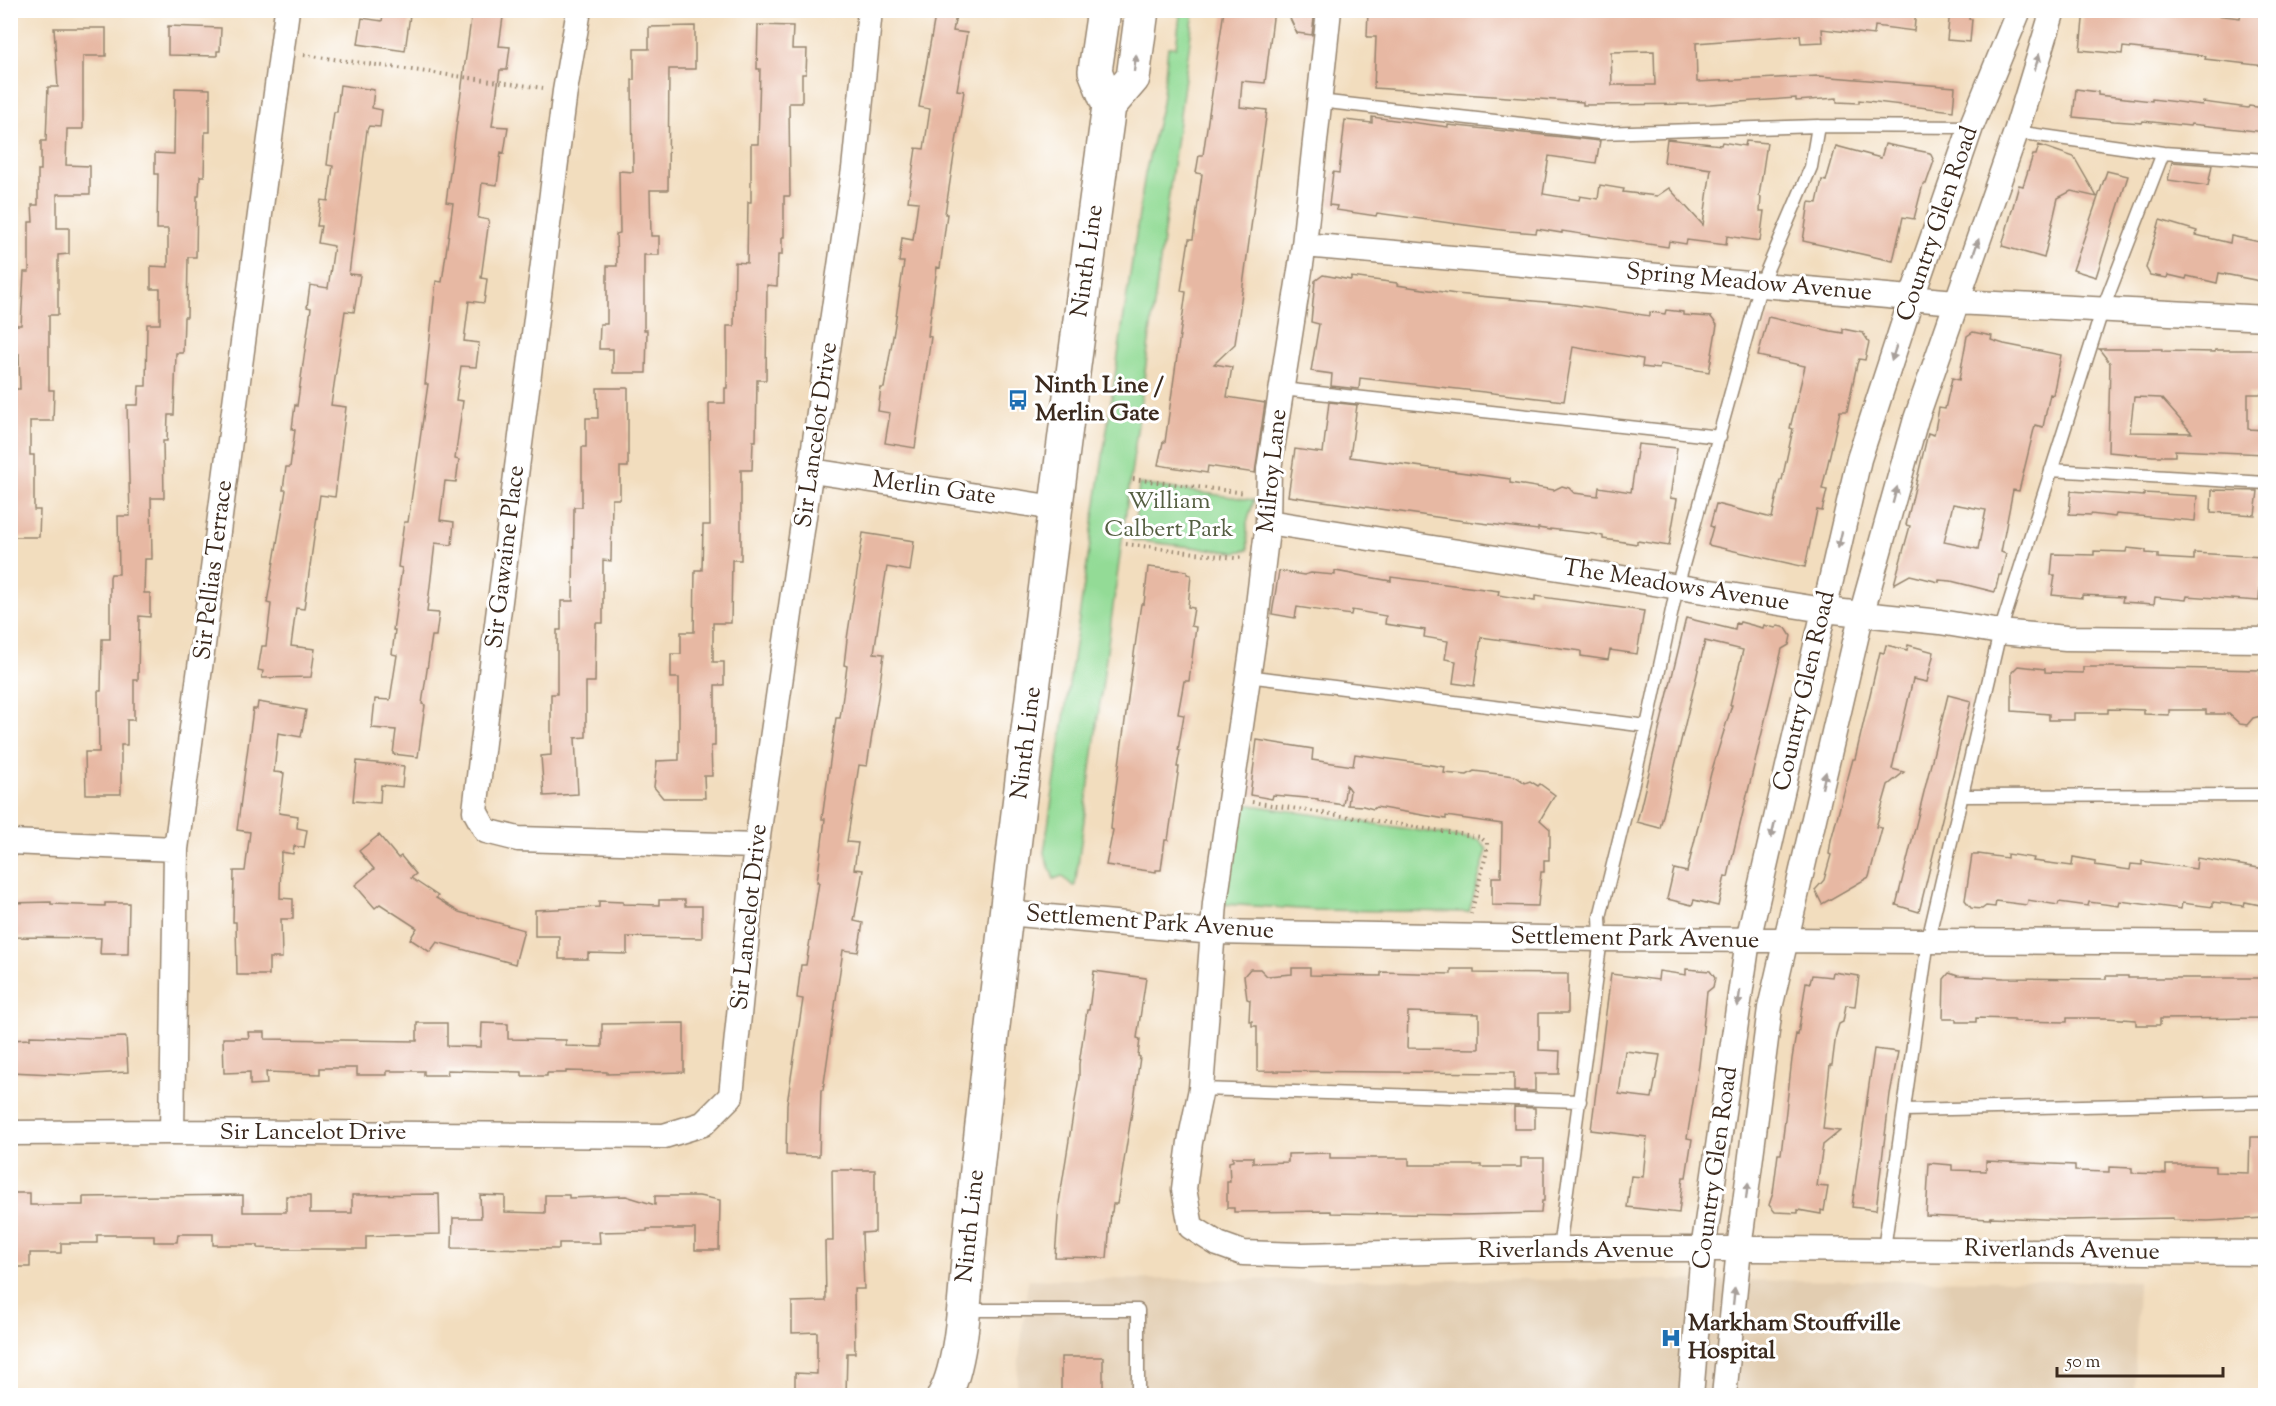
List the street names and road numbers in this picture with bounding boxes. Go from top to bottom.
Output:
street label: Country Glen Road [1889,121,1987,326]
street label: Ninth Line [1063,202,1113,320]
street label: Spring Meadow Avenue [1625,255,1873,311]
street label: Sir Lancelot Drive [787,340,847,530]
street label: Milroy Lane [1250,407,1296,535]
street label: Sir Gawaine Place [478,463,534,651]
street label: Merlin Gate [870,464,998,514]
street label: Sir Pellias Terrace [186,478,242,662]
street label: The Meadows Avenue [1560,551,1792,621]
street label: Country Glen Road [1765,587,1845,794]
street label: Ninth Line [1003,685,1051,801]
street label: Sir Lancelot Drive [723,822,777,1012]
street label: Settlement Park Avenue [1025,897,1275,949]
street label: Settlement Park Avenue [1510,920,1760,958]
street label: Country Glen Road [1685,1064,1747,1272]
street label: Sir Lancelot Drive [219,1116,407,1150]
street label: Ninth Line [948,1168,994,1284]
street label: Riverlands Avenue [1964,1232,2160,1270]
street label: Riverlands Avenue [1478,1234,1674,1268]

